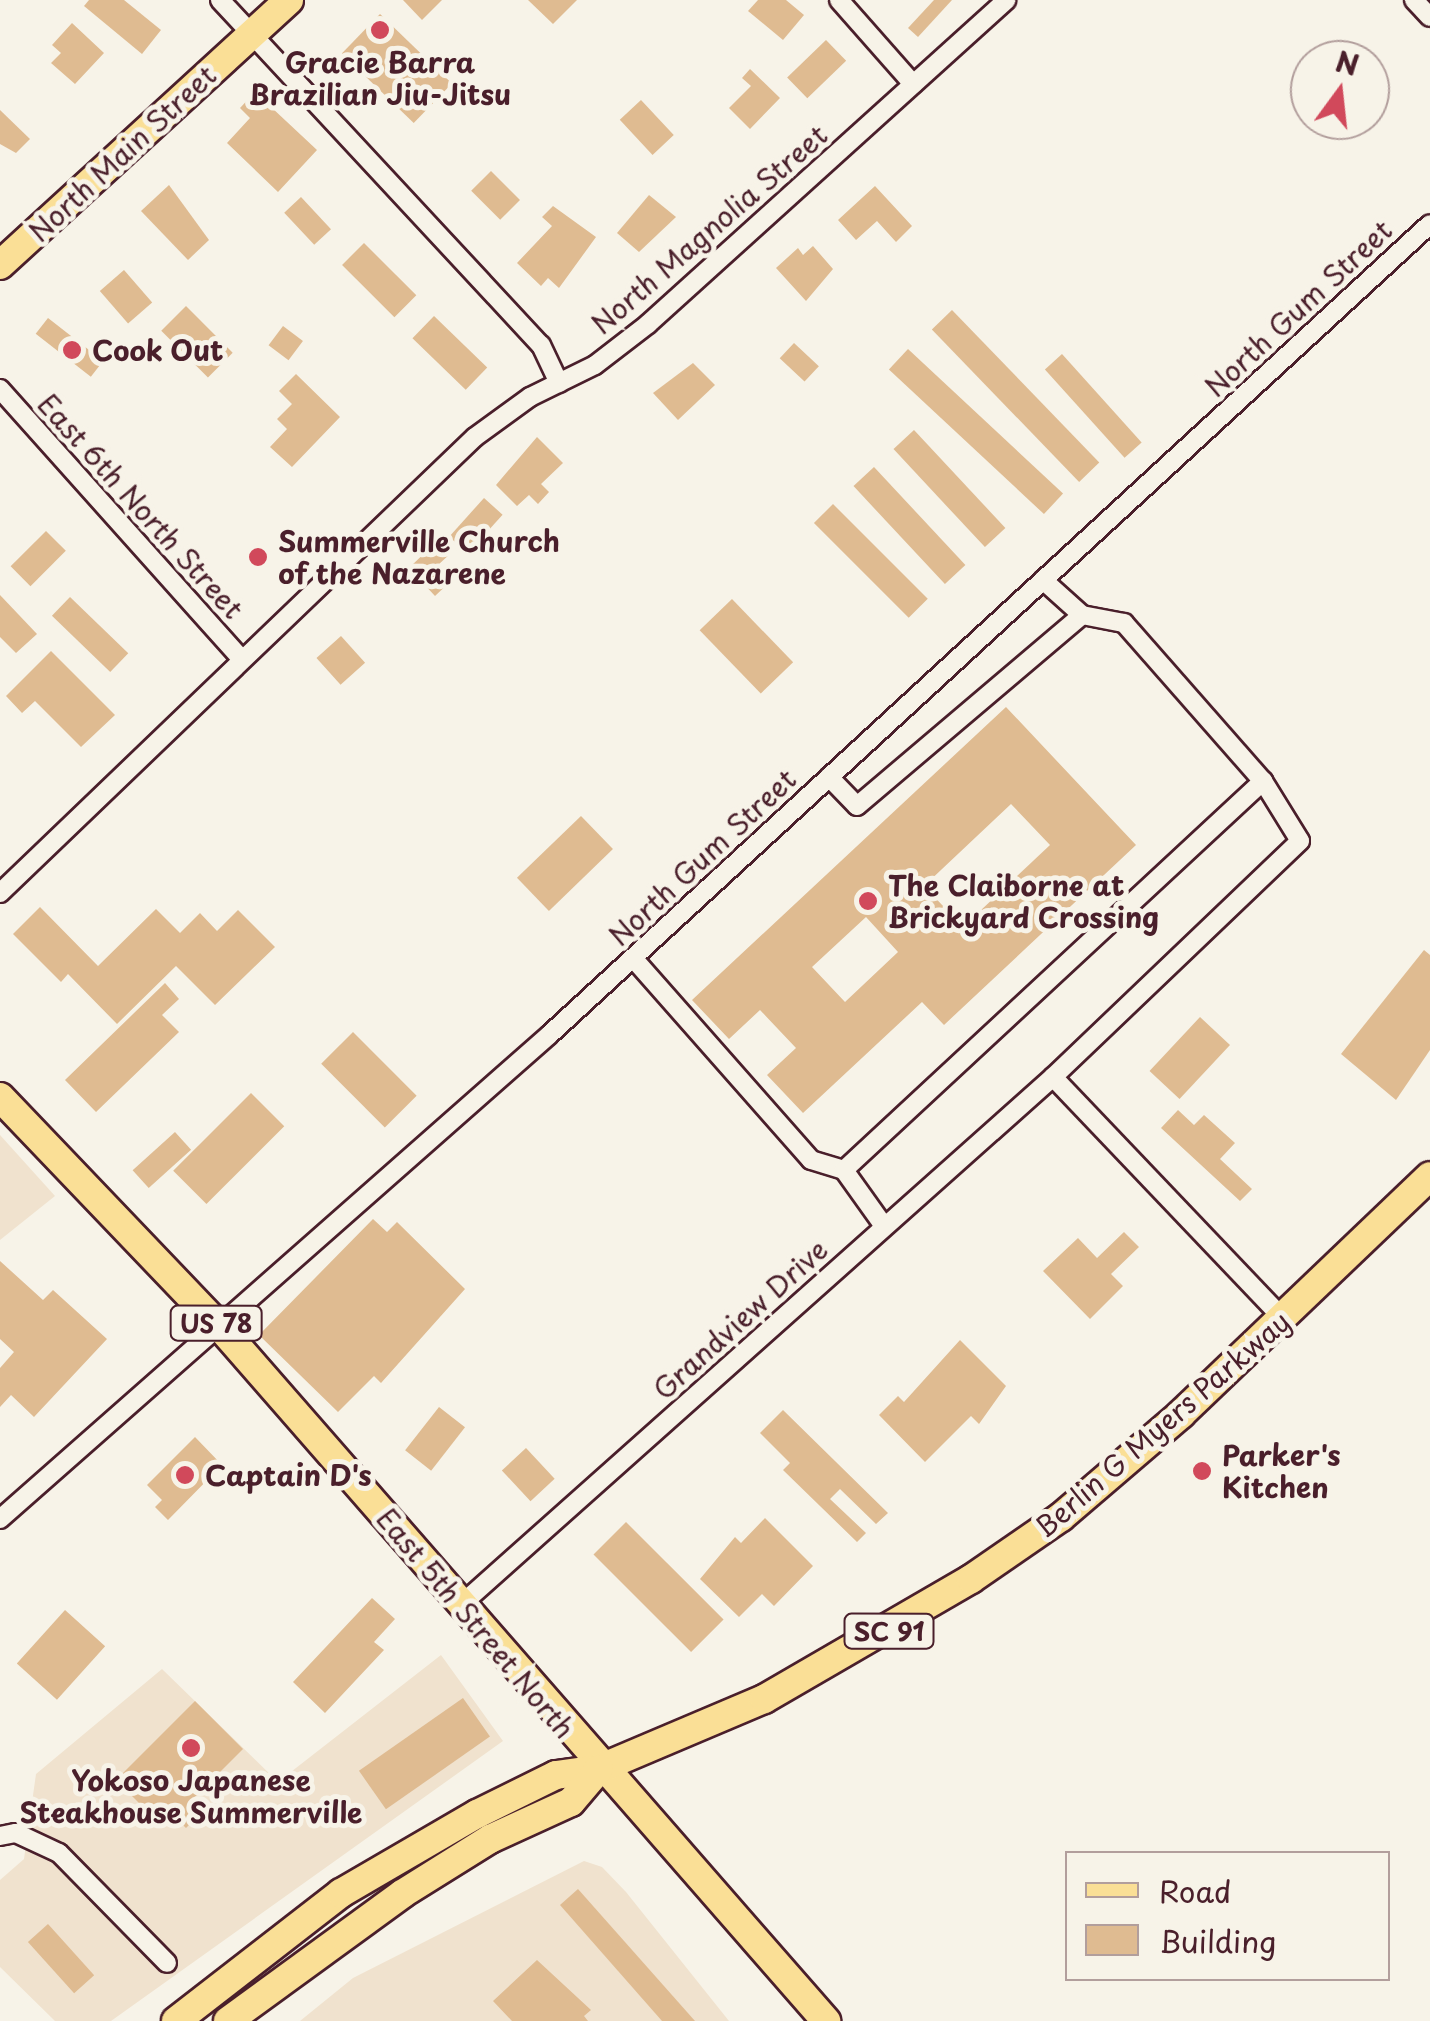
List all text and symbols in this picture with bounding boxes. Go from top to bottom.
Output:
marker: Gracie Barra Brazilian Jiu-Jitsu [369,19,391,41]
text: N [1331,39,1364,86]
north arrow [1290,40,1390,140]
place label: Gracie Barra Brazilian Jiu-Jitsu [249,45,511,111]
street label: North Main Street [20,56,224,250]
street label: North Magnolia Street [583,116,835,342]
street label: North Gum Street [1197,212,1399,404]
place label: Cook Out [92,333,227,367]
marker: Cook Out [61,339,83,361]
street label: East 6th North Street [30,385,252,627]
place label: Summerville Church of the Nazarene [278,524,562,590]
marker: Summerville Church of the Nazarene [247,546,269,568]
street label: North Gum Street [601,761,803,953]
place label: The Claiborne at Brickyard Crossing [888,868,1161,934]
marker: The Claiborne at Brickyard Crossing [857,890,879,912]
street label: Grandview Drive [646,1232,834,1406]
street label: Berlin G Myers Parkway [1025,1302,1299,1546]
road number: US 78 [168,1303,264,1343]
place label: Parker's Kitchen [1222,1438,1341,1504]
place label: Captain D's [205,1458,372,1492]
marker: Parker's Kitchen [1191,1460,1213,1482]
marker: Captain D's [174,1464,196,1486]
street label: East 5th Street North [369,1500,583,1746]
road number: SC 91 [844,1611,934,1651]
marker: Yokoso Japanese Steakhouse Summerville [180,1737,202,1759]
place label: Yokoso Japanese Steakhouse Summerville [19,1763,363,1829]
legend [1065,1851,1390,1981]
text: Road [1159,1868,1232,1913]
text: Building [1159,1918,1276,1963]

